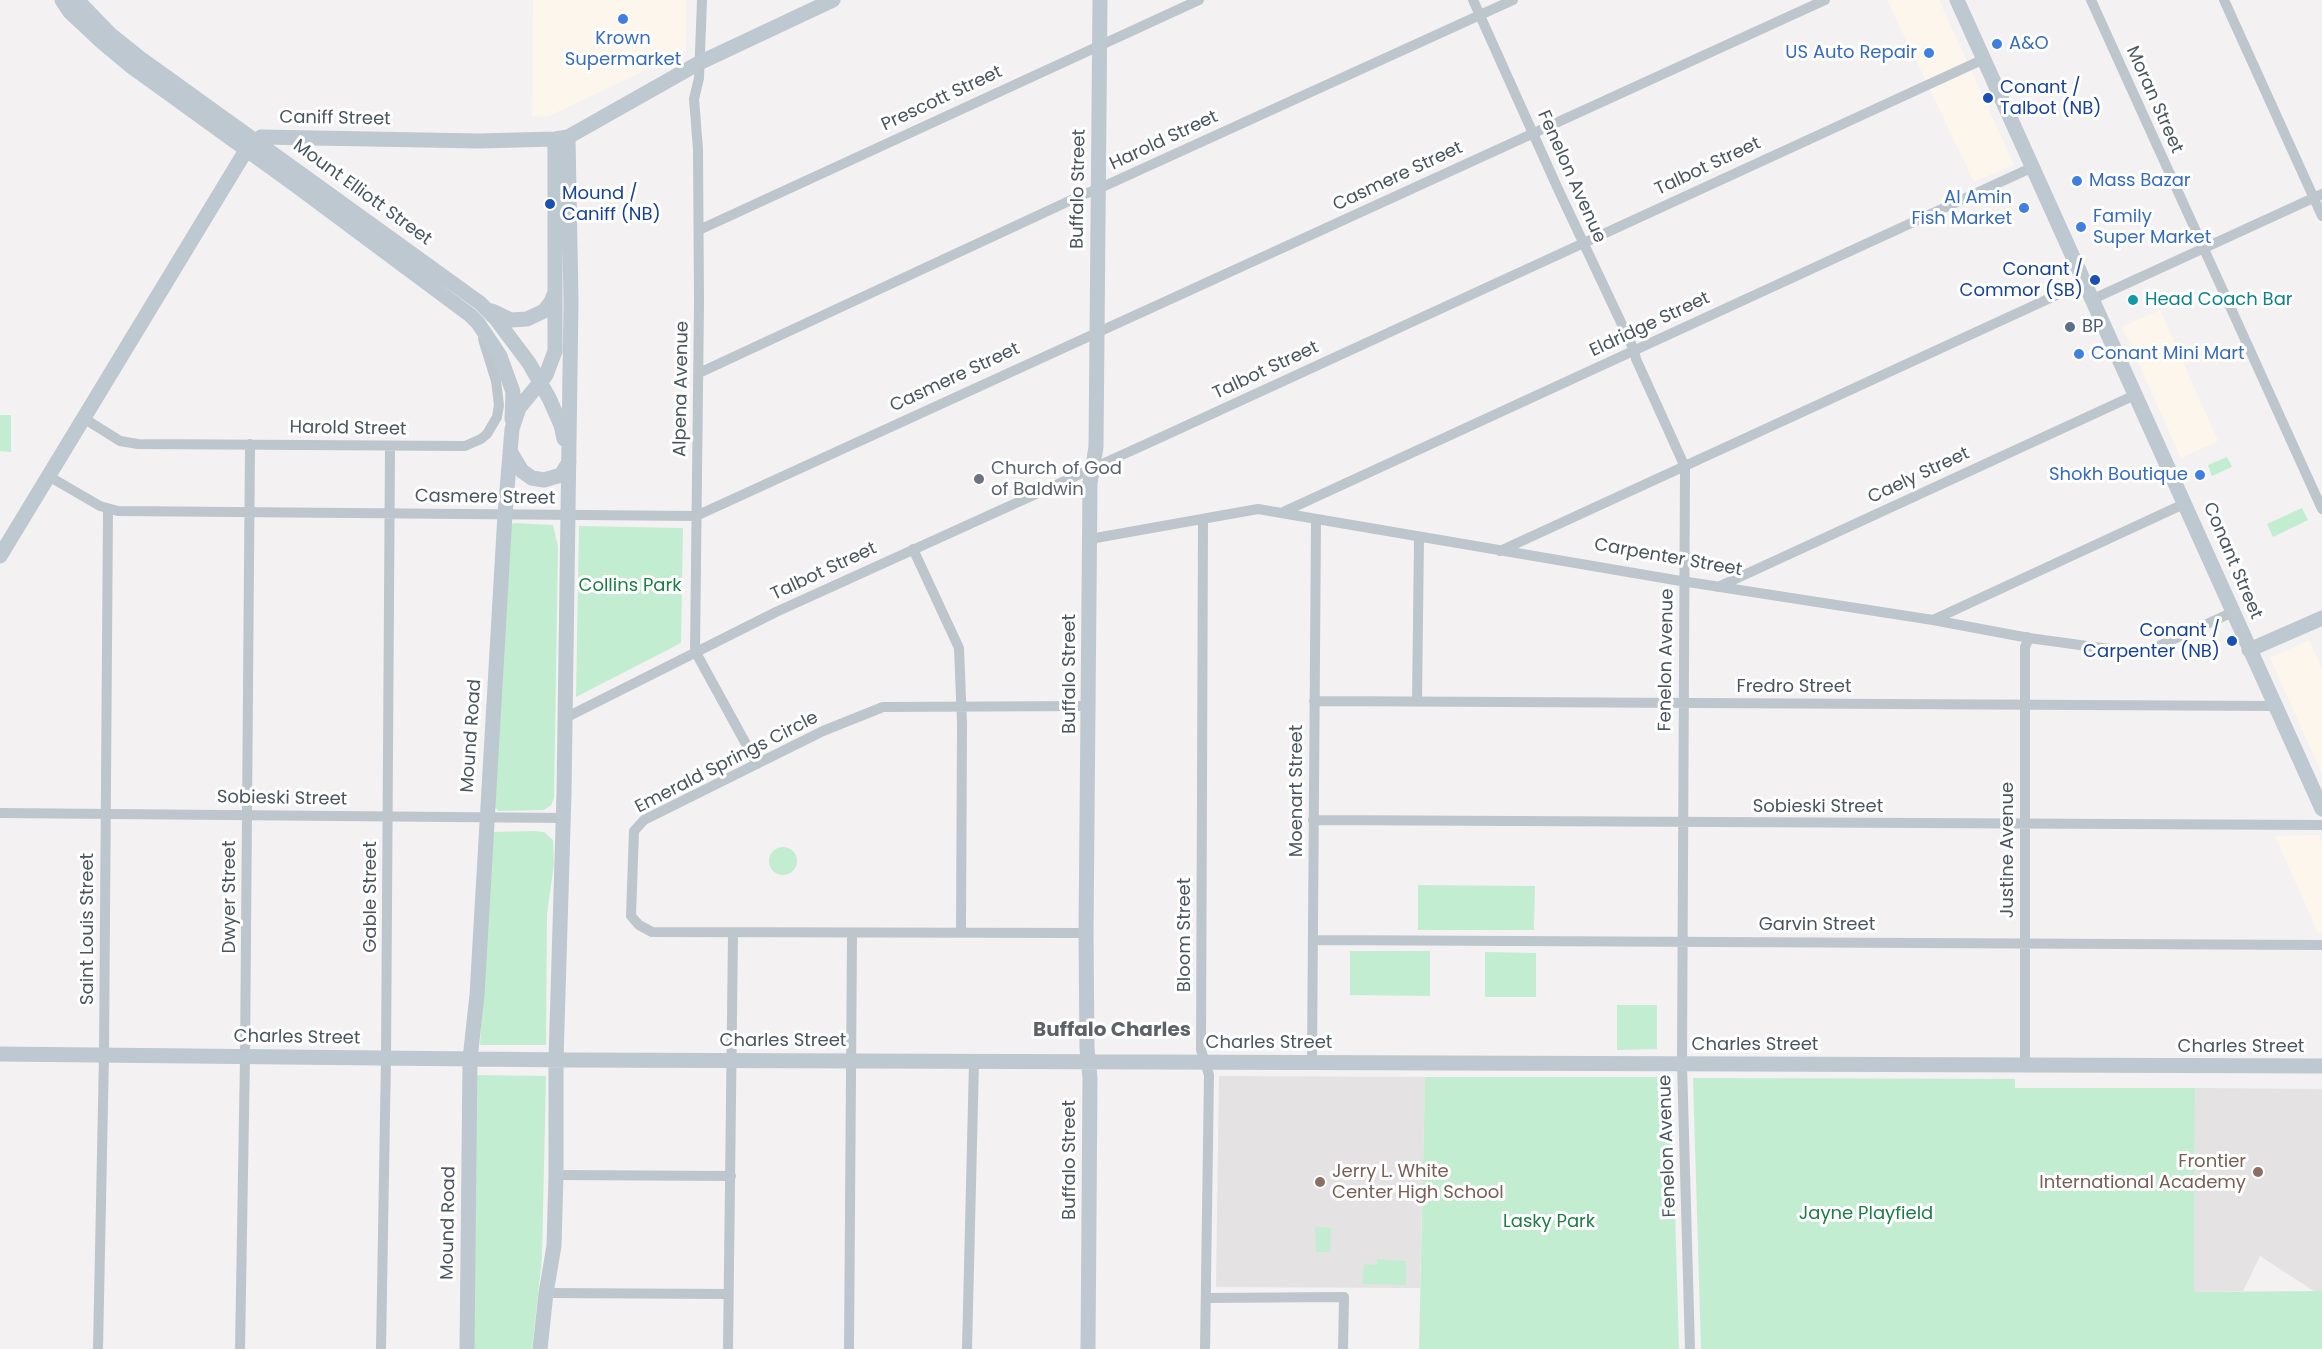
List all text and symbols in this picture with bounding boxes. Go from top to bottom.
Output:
marker: Krown Supermarket [616,12,630,26]
place label: Krown Supermarket [565,28,681,70]
place label: A&O [2009,33,2049,55]
marker: A&O [1990,37,2004,51]
place label: US Auto Repair [1785,42,1917,64]
street label: Moran Street [2121,43,2187,157]
marker: US Auto Repair [1922,46,1936,60]
street label: Prescott Street [878,62,1006,136]
place label: Conant / Talbot (NB) [2000,77,2101,119]
marker: Conant / Talbot (NB) [1981,91,1995,105]
street label: Harold Street [1106,106,1222,176]
street label: Caniff Street [279,107,391,131]
street label: Fenelon Avenue [1532,107,1610,247]
street label: Buffalo Street [1067,129,1091,249]
street label: Talbot Street [1652,133,1764,201]
street label: Mount Elliott Street [288,135,436,251]
street label: Casmere Street [1330,138,1466,216]
place label: Mass Bazar [2089,170,2191,192]
marker: Mass Bazar [2070,174,2084,188]
place label: Mound / Caniff (NB) [562,183,661,226]
place label: Al Amin Fish Market [1911,187,2012,230]
marker: Mound / Caniff (NB) [543,197,557,211]
marker: Al Amin Fish Market [2017,201,2031,215]
place label: Family Super Market [2093,206,2211,248]
marker: Family Super Market [2074,220,2088,234]
place label: Conant / Commor (SB) [1960,259,2083,302]
marker: Conant / Commor (SB) [2088,273,2102,287]
street label: Eldridge Street [1587,288,1713,362]
place label: Head Coach Bar [2145,289,2293,311]
marker: Head Coach Bar [2126,293,2140,307]
place label: BP [2082,316,2103,338]
marker: BP [2063,320,2077,334]
street label: Alpena Avenue [670,321,694,457]
street label: Talbot Street [1210,337,1322,405]
street label: Casmere Street [887,339,1023,417]
place label: Conant Mini Mart [2091,343,2245,365]
marker: Conant Mini Mart [2072,347,2086,361]
street label: Harold Street [289,417,407,441]
street label: Caely Street [1865,443,1973,509]
place label: Church of God of Baldwin [991,458,1122,500]
place label: Shokh Boutique [2049,464,2188,486]
marker: Shokh Boutique [2193,468,2207,482]
marker: Church of God of Baldwin [972,472,986,486]
street label: Casmere Street [415,486,555,510]
street label: Conant Street [2198,499,2266,623]
street label: Carpenter Street [1592,534,1744,582]
street label: Talbot Street [768,538,880,606]
park label: Collins Park [579,575,681,597]
street label: Fenelon Avenue [1655,588,1679,732]
street label: Buffalo Street [1059,614,1081,734]
place label: Conant / Carpenter (NB) [2083,620,2220,662]
marker: Conant / Carpenter (NB) [2225,634,2239,648]
street label: Fredro Street [1737,676,1851,698]
street label: Mound Road [457,678,487,794]
street label: Emerald Springs Circle [632,707,822,819]
street label: Moenart Street [1286,725,1308,857]
street label: Justine Avenue [1997,782,2019,918]
street label: Sobieski Street [217,787,347,811]
street label: Sobieski Street [1753,796,1883,818]
street label: Dwyer Street [219,840,241,954]
street label: Gable Street [360,841,382,953]
street label: Saint Louis Street [77,853,99,1005]
street label: Bloom Street [1174,878,1196,992]
street label: Garvin Street [1759,914,1875,936]
district label: Buffalo Charles [1033,1019,1191,1043]
street label: Charles Street [233,1026,361,1050]
street label: Charles Street [720,1030,846,1052]
street label: Charles Street [1206,1032,1332,1054]
street label: Charles Street [1692,1034,1818,1056]
street label: Charles Street [2178,1036,2304,1058]
street label: Fenelon Avenue [1655,1074,1681,1218]
street label: Buffalo Street [1059,1100,1081,1220]
place label: Frontier International Academy [2039,1151,2246,1194]
place label: Jerry L. White Center High School [1332,1161,1504,1204]
marker: Frontier International Academy [2251,1165,2265,1179]
street label: Mound Road [437,1166,461,1280]
marker: Jerry L. White Center High School [1313,1175,1327,1189]
park label: Jayne Playfield [1799,1203,1933,1225]
park label: Lasky Park [1503,1211,1595,1233]

